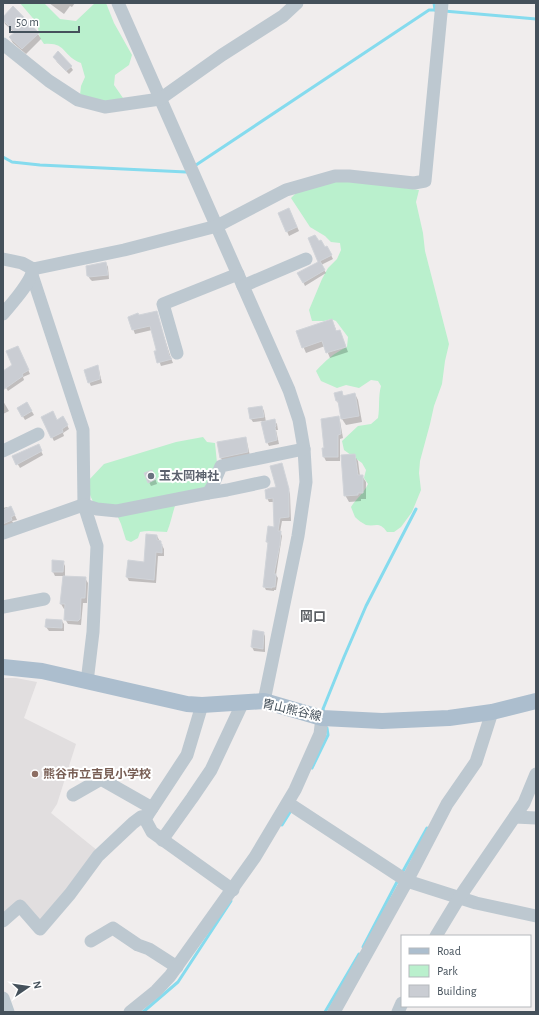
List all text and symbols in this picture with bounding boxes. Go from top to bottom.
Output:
scale bar [10,8,79,34]
text: 50 m [16,16,39,28]
place label: 玉太岡神社 [159,469,219,482]
marker: 玉太岡神社 [146,471,156,481]
district label: 岡口 [300,610,326,624]
street label: 胄山熊谷線 [261,696,323,723]
place label: 熊谷市立吉見小学校 [43,767,151,780]
marker: 熊谷市立吉見小学校 [30,769,40,779]
legend [401,935,531,1007]
text: Road [437,945,461,957]
text: Park [437,965,458,977]
north arrow [8,967,48,1007]
text: N [31,980,43,990]
text: Building [437,985,477,997]

